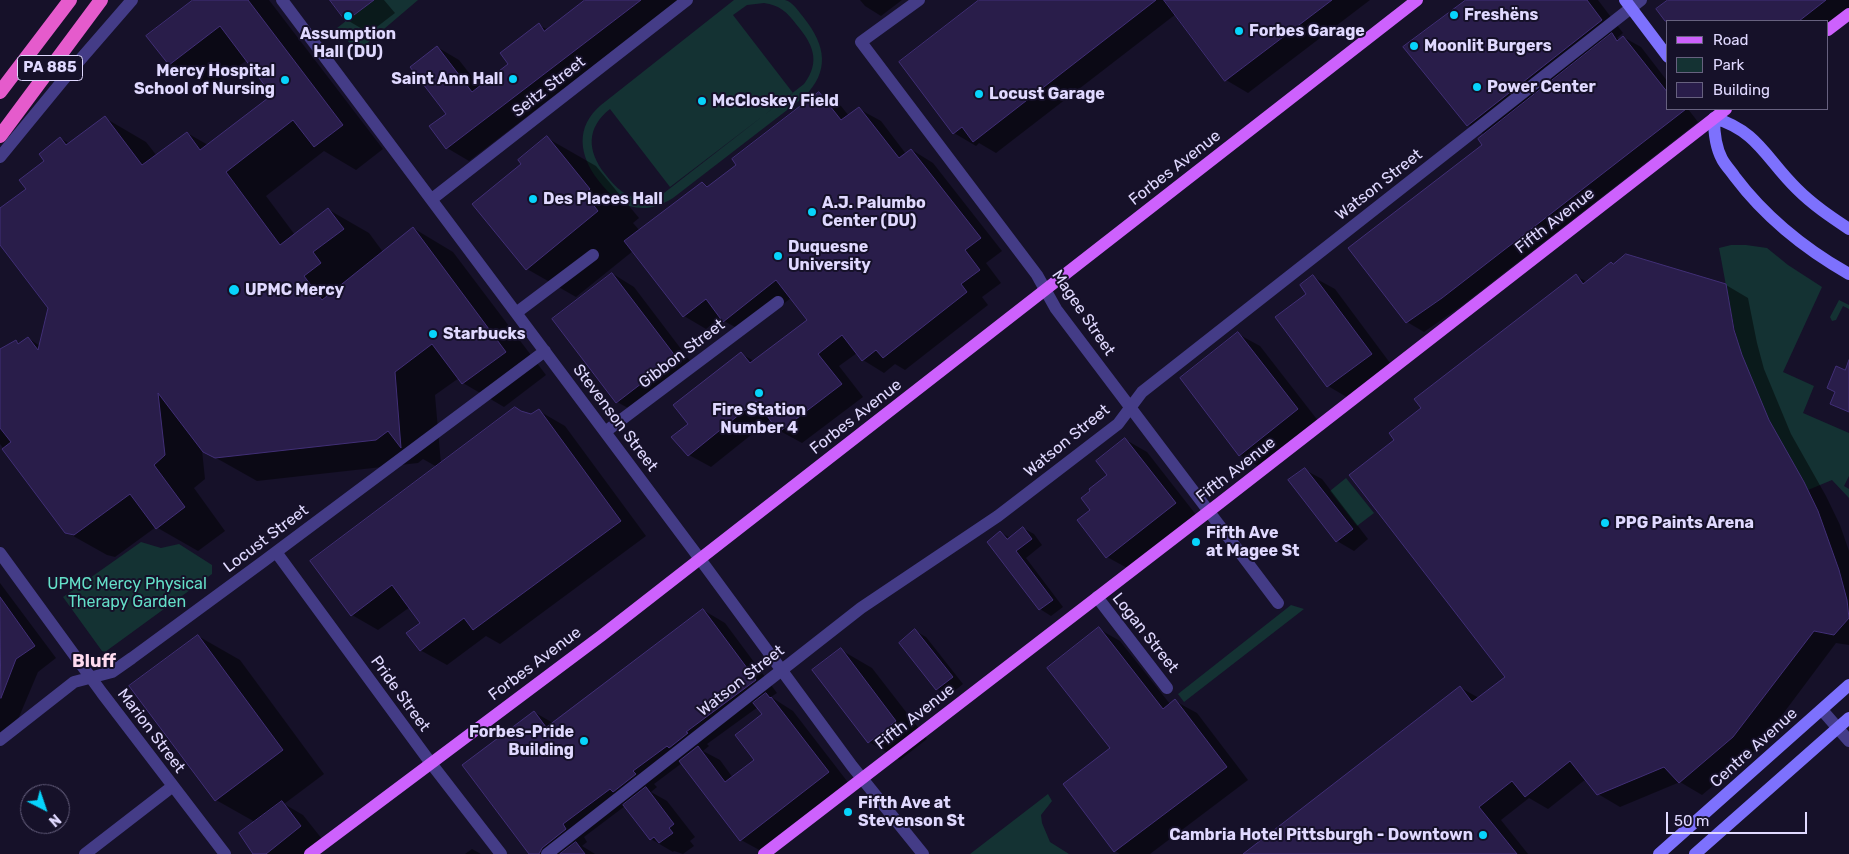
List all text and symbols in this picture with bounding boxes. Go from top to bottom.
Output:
place label: Freshëns [1464,5,1538,25]
marker: Freshëns [1448,9,1460,21]
marker: Assumption Hall (DU) [342,10,354,22]
legend [1666,20,1829,110]
place label: Forbes Garage [1249,21,1365,41]
place label: Assumption Hall (DU) [300,24,396,62]
marker: Forbes Garage [1233,25,1245,37]
text: Road [1713,31,1749,49]
place label: Moonlit Burgers [1424,36,1552,56]
marker: Moonlit Burgers [1408,40,1420,52]
street label: Seitz Street [509,53,589,121]
road number: PA 885 [18,56,82,80]
text: Park [1713,56,1744,74]
place label: Mercy Hospital School of Nursing [134,61,275,99]
place label: Saint Ann Hall [391,69,503,89]
marker: Saint Ann Hall [507,73,519,85]
marker: Mercy Hospital School of Nursing [279,74,291,86]
place label: Power Center [1487,77,1596,97]
marker: Power Center [1471,81,1483,93]
text: Building [1713,81,1770,99]
place label: Locust Garage [989,84,1105,104]
marker: Locust Garage [973,88,985,100]
place label: McCloskey Field [712,91,839,111]
marker: McCloskey Field [696,95,708,107]
street label: Forbes Avenue [1125,126,1225,210]
street label: Watson Street [1332,145,1426,225]
street label: Fifth Avenue [1512,184,1598,258]
place label: Des Places Hall [543,189,663,209]
marker: Des Places Hall [527,193,539,205]
place label: A.J. Palumbo Center (DU) [822,193,926,231]
marker: A.J. Palumbo Center (DU) [806,206,818,218]
place label: Duquesne University [788,237,871,275]
marker: Duquesne University [772,250,784,262]
street label: Magee Street [1047,267,1119,359]
place label: UPMC Mercy [245,280,344,300]
marker: UPMC Mercy [227,283,241,297]
street label: Gibbon Street [635,315,729,393]
place label: Starbucks [443,324,526,344]
marker: Starbucks [427,328,439,340]
street label: Stevenson Street [568,361,662,475]
street label: Forbes Avenue [806,375,906,459]
marker: Fire Station Number 4 [753,387,765,399]
place label: Fire Station Number 4 [712,400,806,438]
street label: Watson Street [1020,401,1114,481]
street label: Fifth Avenue [1193,433,1279,507]
street label: Locust Street [220,501,312,577]
place label: PPG Paints Arena [1615,513,1754,533]
marker: PPG Paints Arena [1599,517,1611,529]
place label: Fifth Ave at Magee St [1206,523,1300,561]
marker: Fifth Ave at Magee St [1190,536,1202,548]
park label: UPMC Mercy Physical Therapy Garden [47,574,207,612]
street label: Logan Street [1108,589,1182,677]
street label: Forbes Avenue [485,623,585,705]
street label: Watson Street [694,641,788,721]
district label: Bluff [72,651,116,673]
street label: Pride Street [366,652,434,736]
street label: Fifth Avenue [872,680,958,754]
street label: Marion Street [113,685,189,777]
street label: Centre Avenue [1707,704,1801,792]
place label: Forbes-Pride Building [469,722,574,760]
marker: Forbes-Pride Building [578,735,590,747]
north arrow [20,784,70,834]
place label: Fifth Ave at Stevenson St [858,793,965,831]
scale bar [1669,802,1810,834]
marker: Fifth Ave at Stevenson St [842,806,854,818]
text: N [45,810,64,830]
text: 50 m [1674,812,1709,830]
place label: Cambria Hotel Pittsburgh - Downtown [1169,825,1473,845]
marker: Cambria Hotel Pittsburgh - Downtown [1477,829,1489,841]

